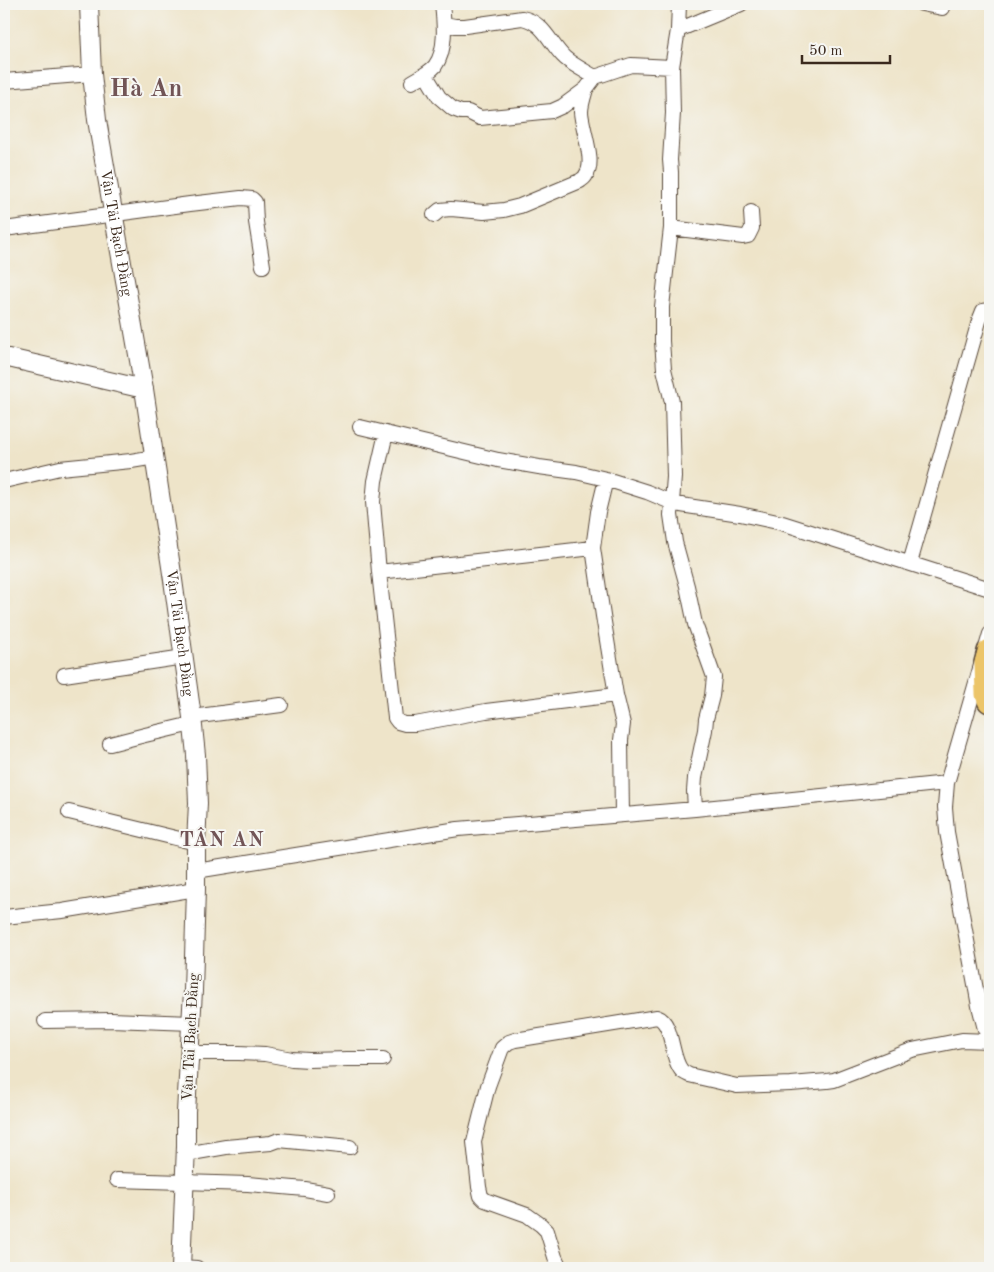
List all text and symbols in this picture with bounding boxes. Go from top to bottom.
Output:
scale bar [802,32,889,64]
text: 50 m [809,44,843,59]
district label: Hà An [109,77,183,102]
street label: Vận Tải Bạch Đằng [97,169,134,298]
street label: Vận Tải Bạch Đằng [162,569,195,698]
district label: TÂN AN [180,827,264,851]
street label: Vận Tải Bạch Đằng [179,973,202,1101]

